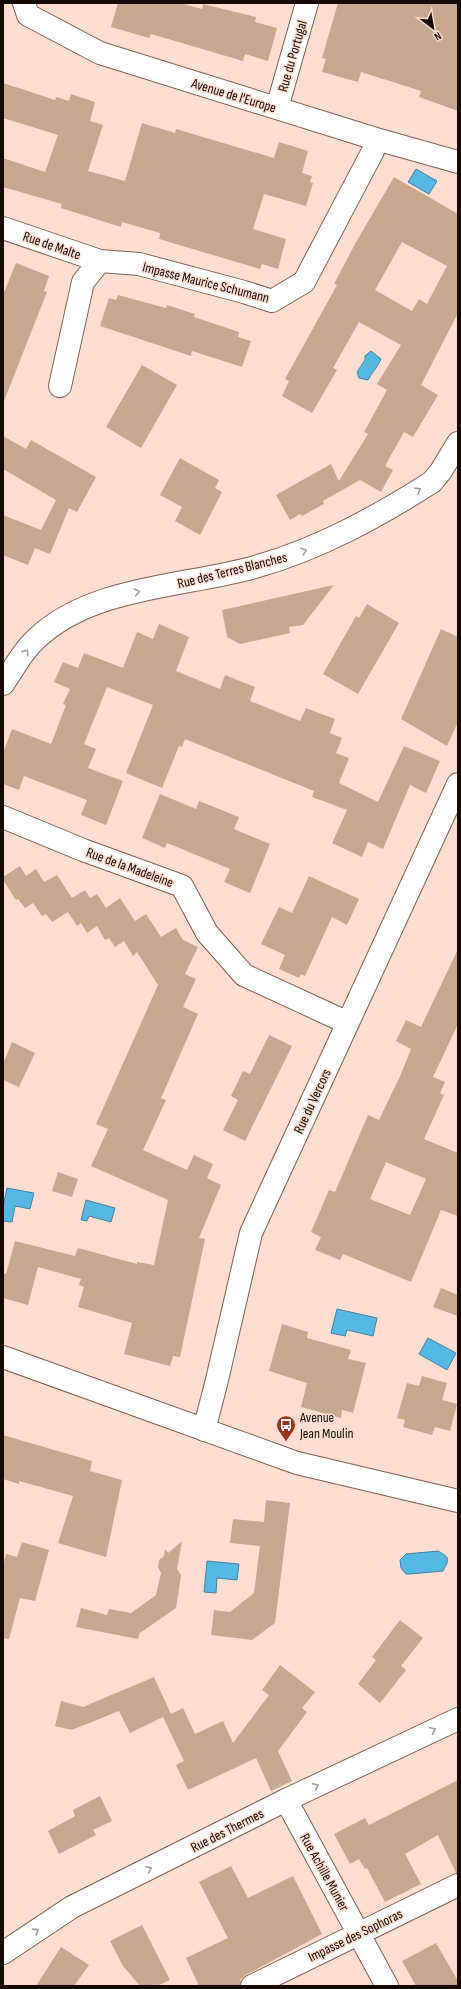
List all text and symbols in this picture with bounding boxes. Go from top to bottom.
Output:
north arrow [413,8,453,48]
street label: Rue du Portugal [274,18,311,94]
text: N [432,29,444,43]
street label: Avenue de l'Europe [189,74,278,116]
street label: Rue de Malte [21,228,83,263]
street label: Impasse Maurice Schumann [141,258,271,306]
one-way arrow [414,487,421,495]
one-way arrow [300,547,307,556]
street label: Rue des Terres Blanches [176,549,289,592]
one-way arrow [134,588,140,597]
one-way arrow [21,649,29,656]
street label: Rue de la Madeleine [84,844,176,891]
street label: Rue du Vercors [290,1066,335,1136]
place label: Avenue Jean Moulin [299,1409,354,1442]
bus stop icon: Avenue Jean Moulin [275,1414,297,1442]
one-way arrow [429,1727,437,1735]
one-way arrow [311,1783,319,1791]
street label: Rue des Thermes [188,1805,267,1856]
street label: Rue Achille Munier [296,1830,353,1914]
one-way arrow [145,1866,152,1874]
street label: Impasse des Sophoras [305,1905,405,1966]
one-way arrow [31,1929,38,1936]

